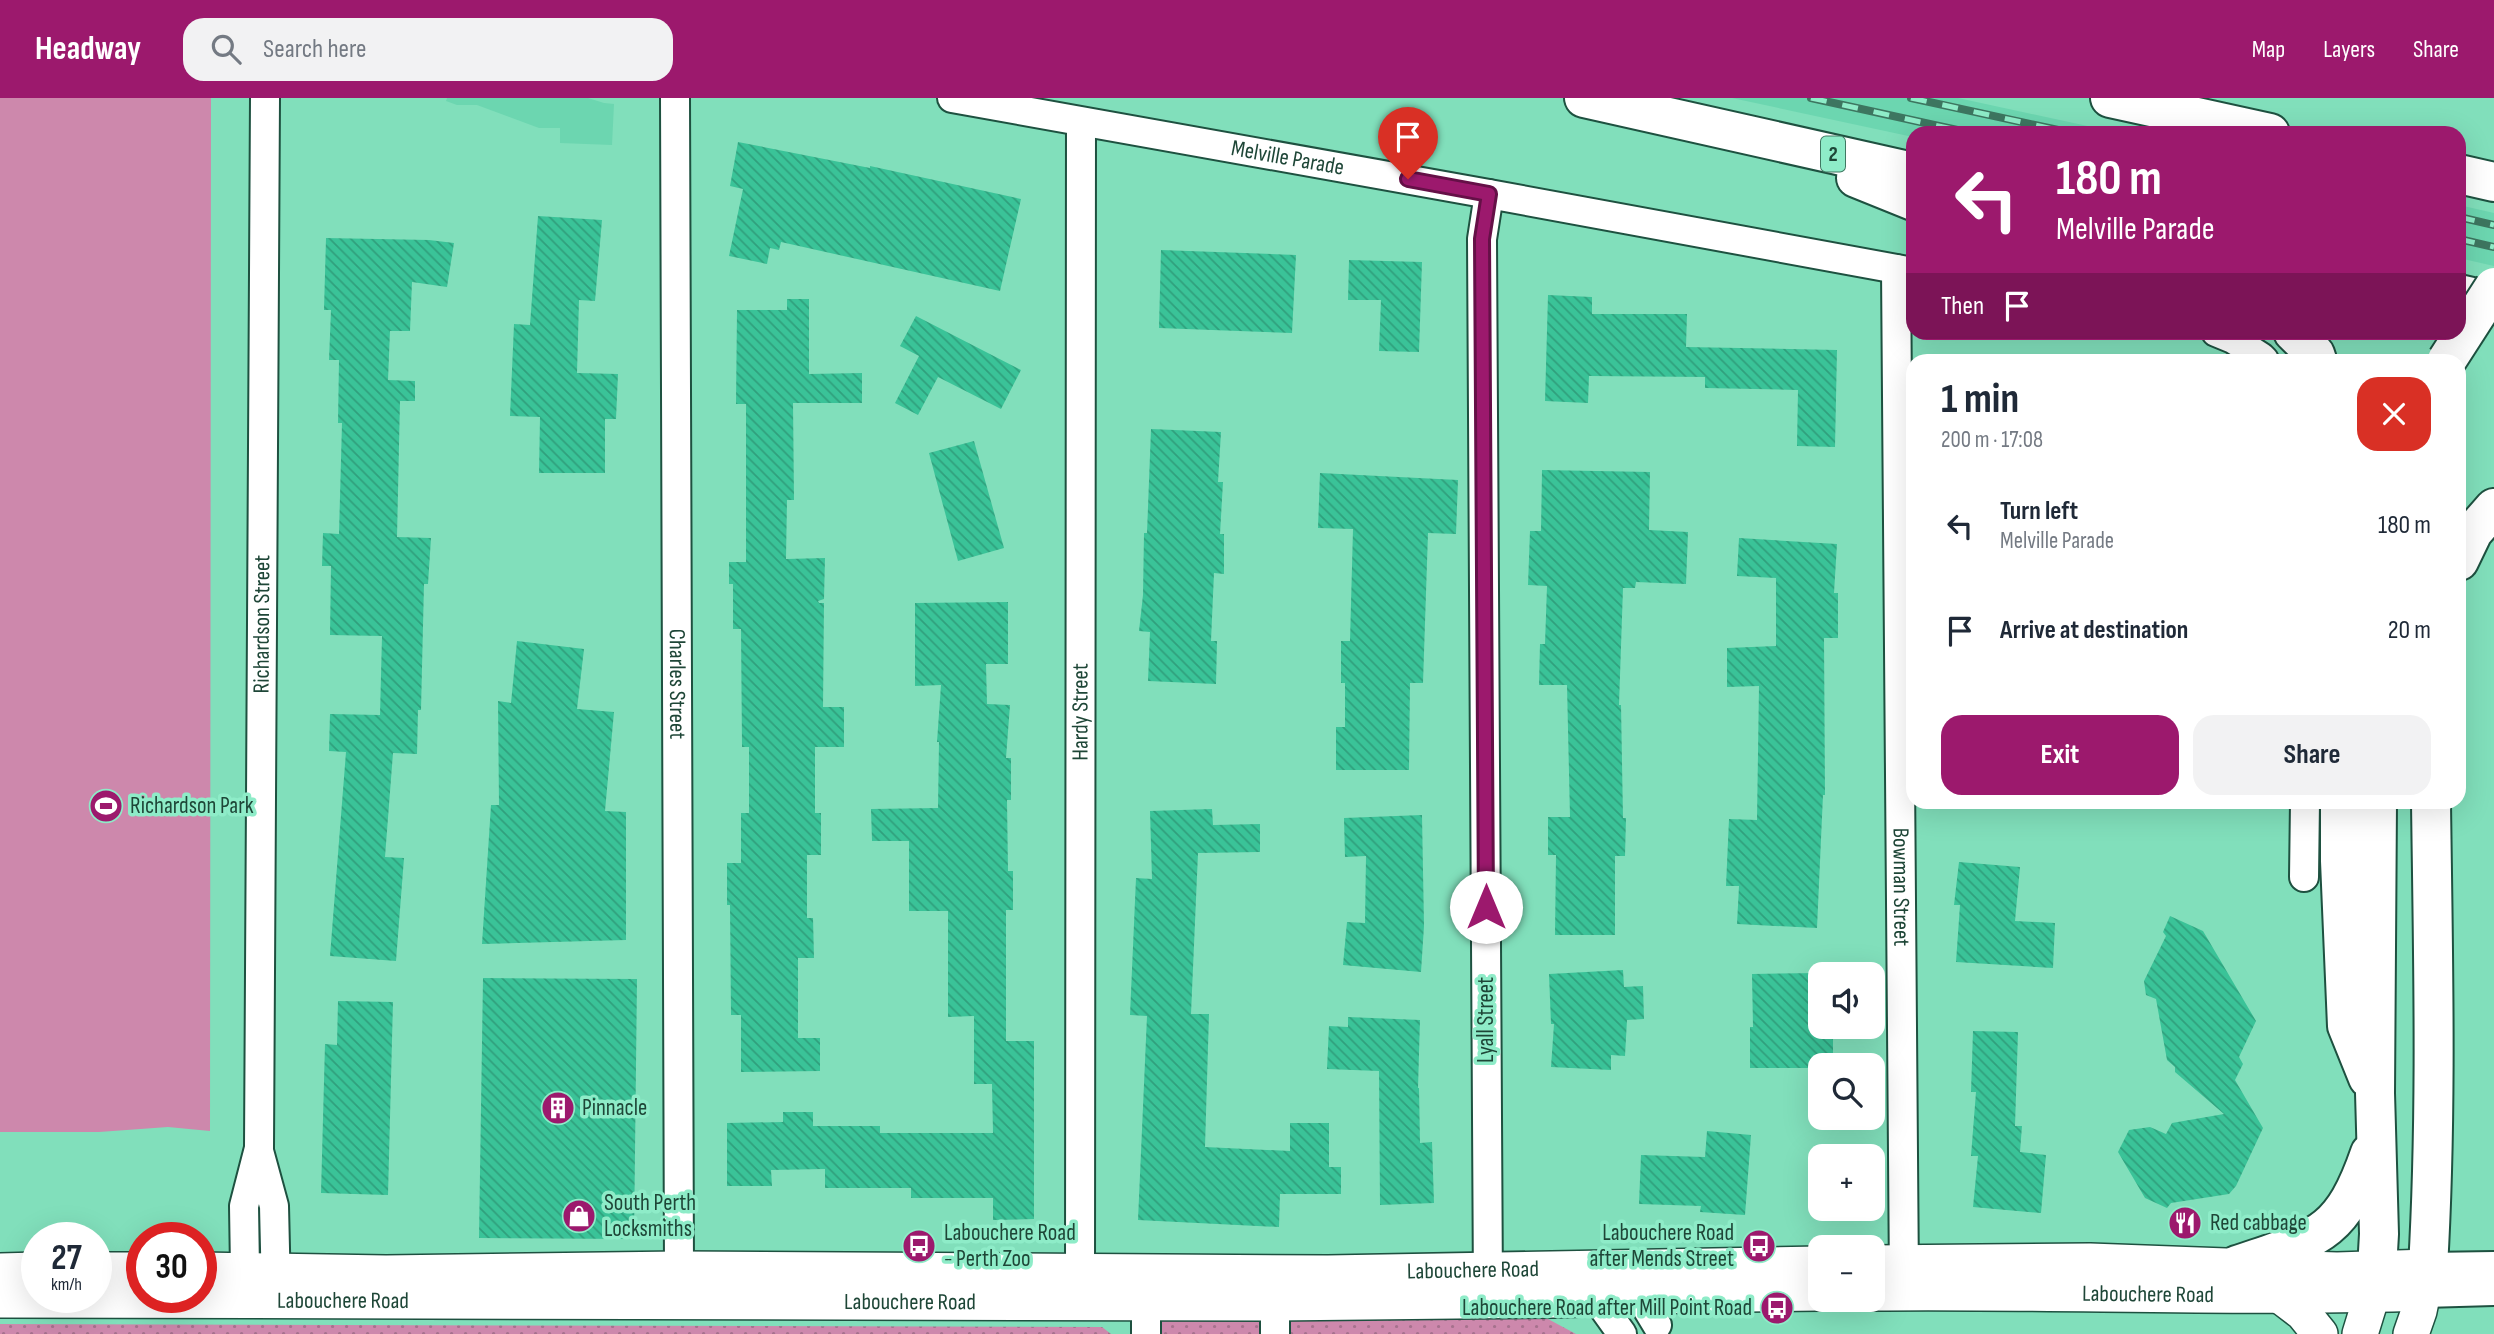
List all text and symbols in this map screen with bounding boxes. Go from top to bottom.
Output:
search box [183,18,673,81]
text: Headway [35,29,141,69]
icon: search [207,30,245,68]
text: Search here [263,34,366,65]
text: Map [2252,35,2285,64]
text: Layers [2323,35,2375,64]
text: Share [2413,35,2459,64]
pin [1378,107,1438,179]
icon: arrive [1389,118,1427,156]
street label: Melville Parade [1229,134,1346,182]
road number: 2 [1821,136,1845,172]
text: 180 m [2056,150,2162,209]
icon: left [1941,154,2032,245]
text: Melville Parade [2056,210,2215,249]
icon: arrive [1998,287,2036,325]
text: Then [1941,291,1984,322]
text: 1 min [1941,374,2019,425]
button: close [2357,377,2431,451]
text: 200 m · 17:08 [1941,426,2043,454]
text: Turn left [2000,496,2078,527]
icon: left [1941,507,1979,545]
text: 180 m [2378,510,2431,541]
text: Melville Parade [2000,527,2114,555]
street label: Richardson Street [248,555,276,694]
icon: arrive [1941,612,1979,650]
text: Arrive at destination [2000,615,2188,646]
text: 20 m [2388,615,2431,646]
street label: Charles Street [663,629,691,739]
street label: Hardy Street [1066,663,1095,761]
button: Exit [1941,715,2179,795]
button: Share [2193,715,2431,795]
sports icon: Richardson Park [87,787,125,825]
place label: Richardson Park [130,792,254,820]
street label: Bowman Street [1886,828,1915,946]
position arrow [1449,870,1523,944]
map controls [1808,962,1885,1312]
button: sound [1808,962,1885,1039]
street label: Lyall Street [1472,977,1500,1063]
button: search [1808,1053,1885,1130]
building icon: Pinnacle [539,1089,577,1127]
place label: Pinnacle [582,1094,647,1122]
button: + [1808,1144,1885,1221]
place label: South Perth Locksmiths [604,1189,696,1243]
shop icon: South Perth Locksmiths [560,1197,598,1235]
restaurant icon: Red cabbage [2166,1204,2204,1242]
place label: Red cabbage [2210,1209,2307,1237]
place label: Labouchere Road - Perth Zoo [944,1219,1076,1273]
place label: Labouchere Road after Mends Street [1589,1219,1734,1273]
speed limit sign: 30 [126,1222,217,1313]
bus stop icon: Labouchere Road - Perth Zoo [900,1227,938,1265]
bus stop icon: Labouchere Road after Mends Street [1740,1227,1778,1265]
button: − [1808,1235,1885,1312]
text: 27 [51,1237,82,1280]
street label: Labouchere Road [1407,1255,1539,1286]
text: km/h [51,1274,82,1295]
street label: Labouchere Road [2082,1280,2214,1309]
street label: Labouchere Road [277,1287,409,1315]
street label: Labouchere Road [844,1288,976,1316]
bus stop icon: Labouchere Road after Mill Point Road [1758,1289,1796,1327]
place label: Labouchere Road after Mill Point Road [1462,1294,1752,1322]

